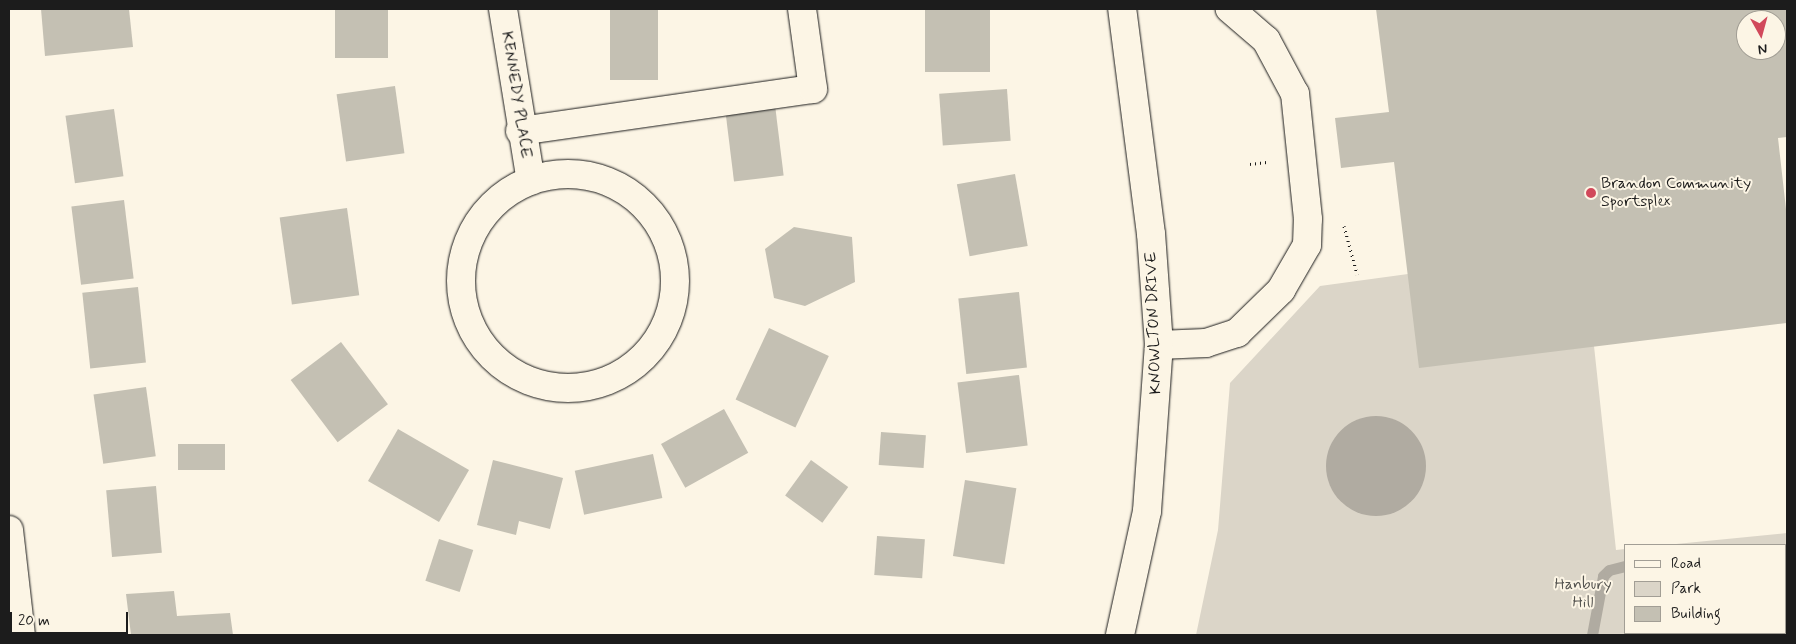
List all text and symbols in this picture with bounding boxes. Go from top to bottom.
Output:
north arrow [1736,10,1786,60]
street label: KENNEDY PLACE [497,31,535,159]
text: N [1757,39,1768,58]
place label: Brandon Community Sportsplex [1601,174,1747,212]
marker: Brandon Community Sportsplex [1585,187,1597,199]
street label: KNOWLTON DRIVE [1142,251,1166,395]
legend [1624,544,1786,634]
text: Road [1671,554,1701,574]
park label: Hanbury Hill [1554,575,1612,613]
text: Park [1671,579,1701,599]
scale bar [12,602,130,634]
text: Building [1671,604,1721,624]
text: 20 m [18,611,50,631]

